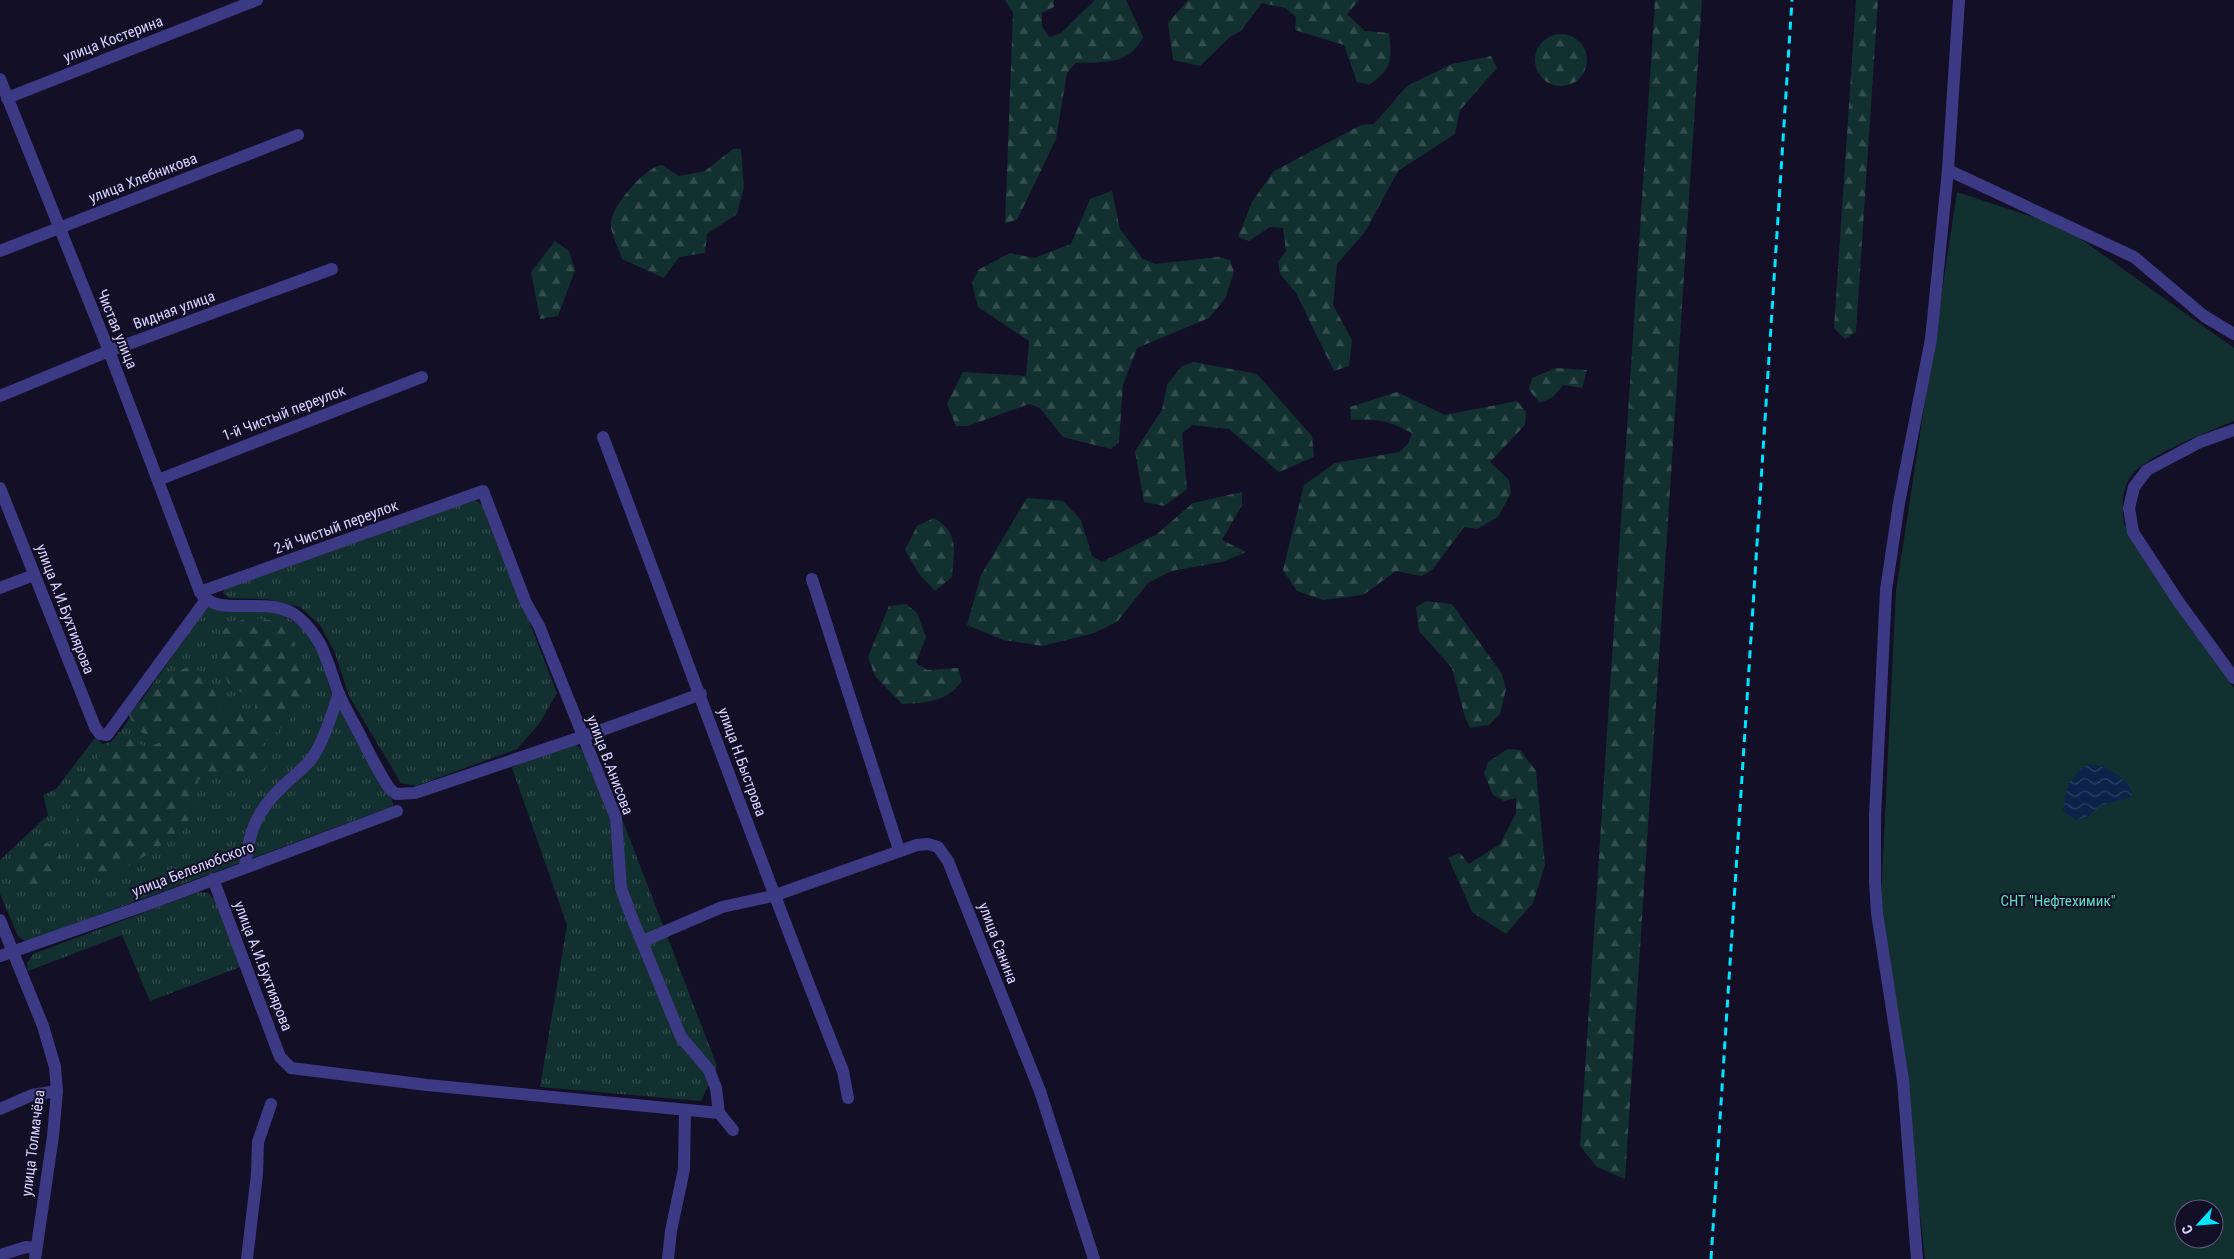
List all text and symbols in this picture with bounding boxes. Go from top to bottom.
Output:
street label: улица Костерина [61,12,165,66]
street label: улица Хлебникова [86,149,200,207]
street label: Чистая улица [93,287,141,371]
street label: Видная улица [131,287,217,333]
street label: 1-й Чистый переулок [220,381,348,445]
street label: 2-й Чистый переулок [271,496,401,558]
street label: улица А.И.Бухтиярова [32,542,98,676]
street label: улица Н.Быстрова [714,705,770,819]
street label: улица В.Анисова [583,713,637,817]
street label: улица Белелюбского [129,837,257,901]
park label: СНТ "Нефтехимик" [2001,892,2116,910]
street label: улица А.И.Бухтиярова [230,899,296,1033]
street label: улица Санина [974,900,1022,986]
street label: улица Толмачёва [18,1089,48,1197]
north arrow [2174,1199,2224,1249]
text: С [2178,1223,2196,1237]

